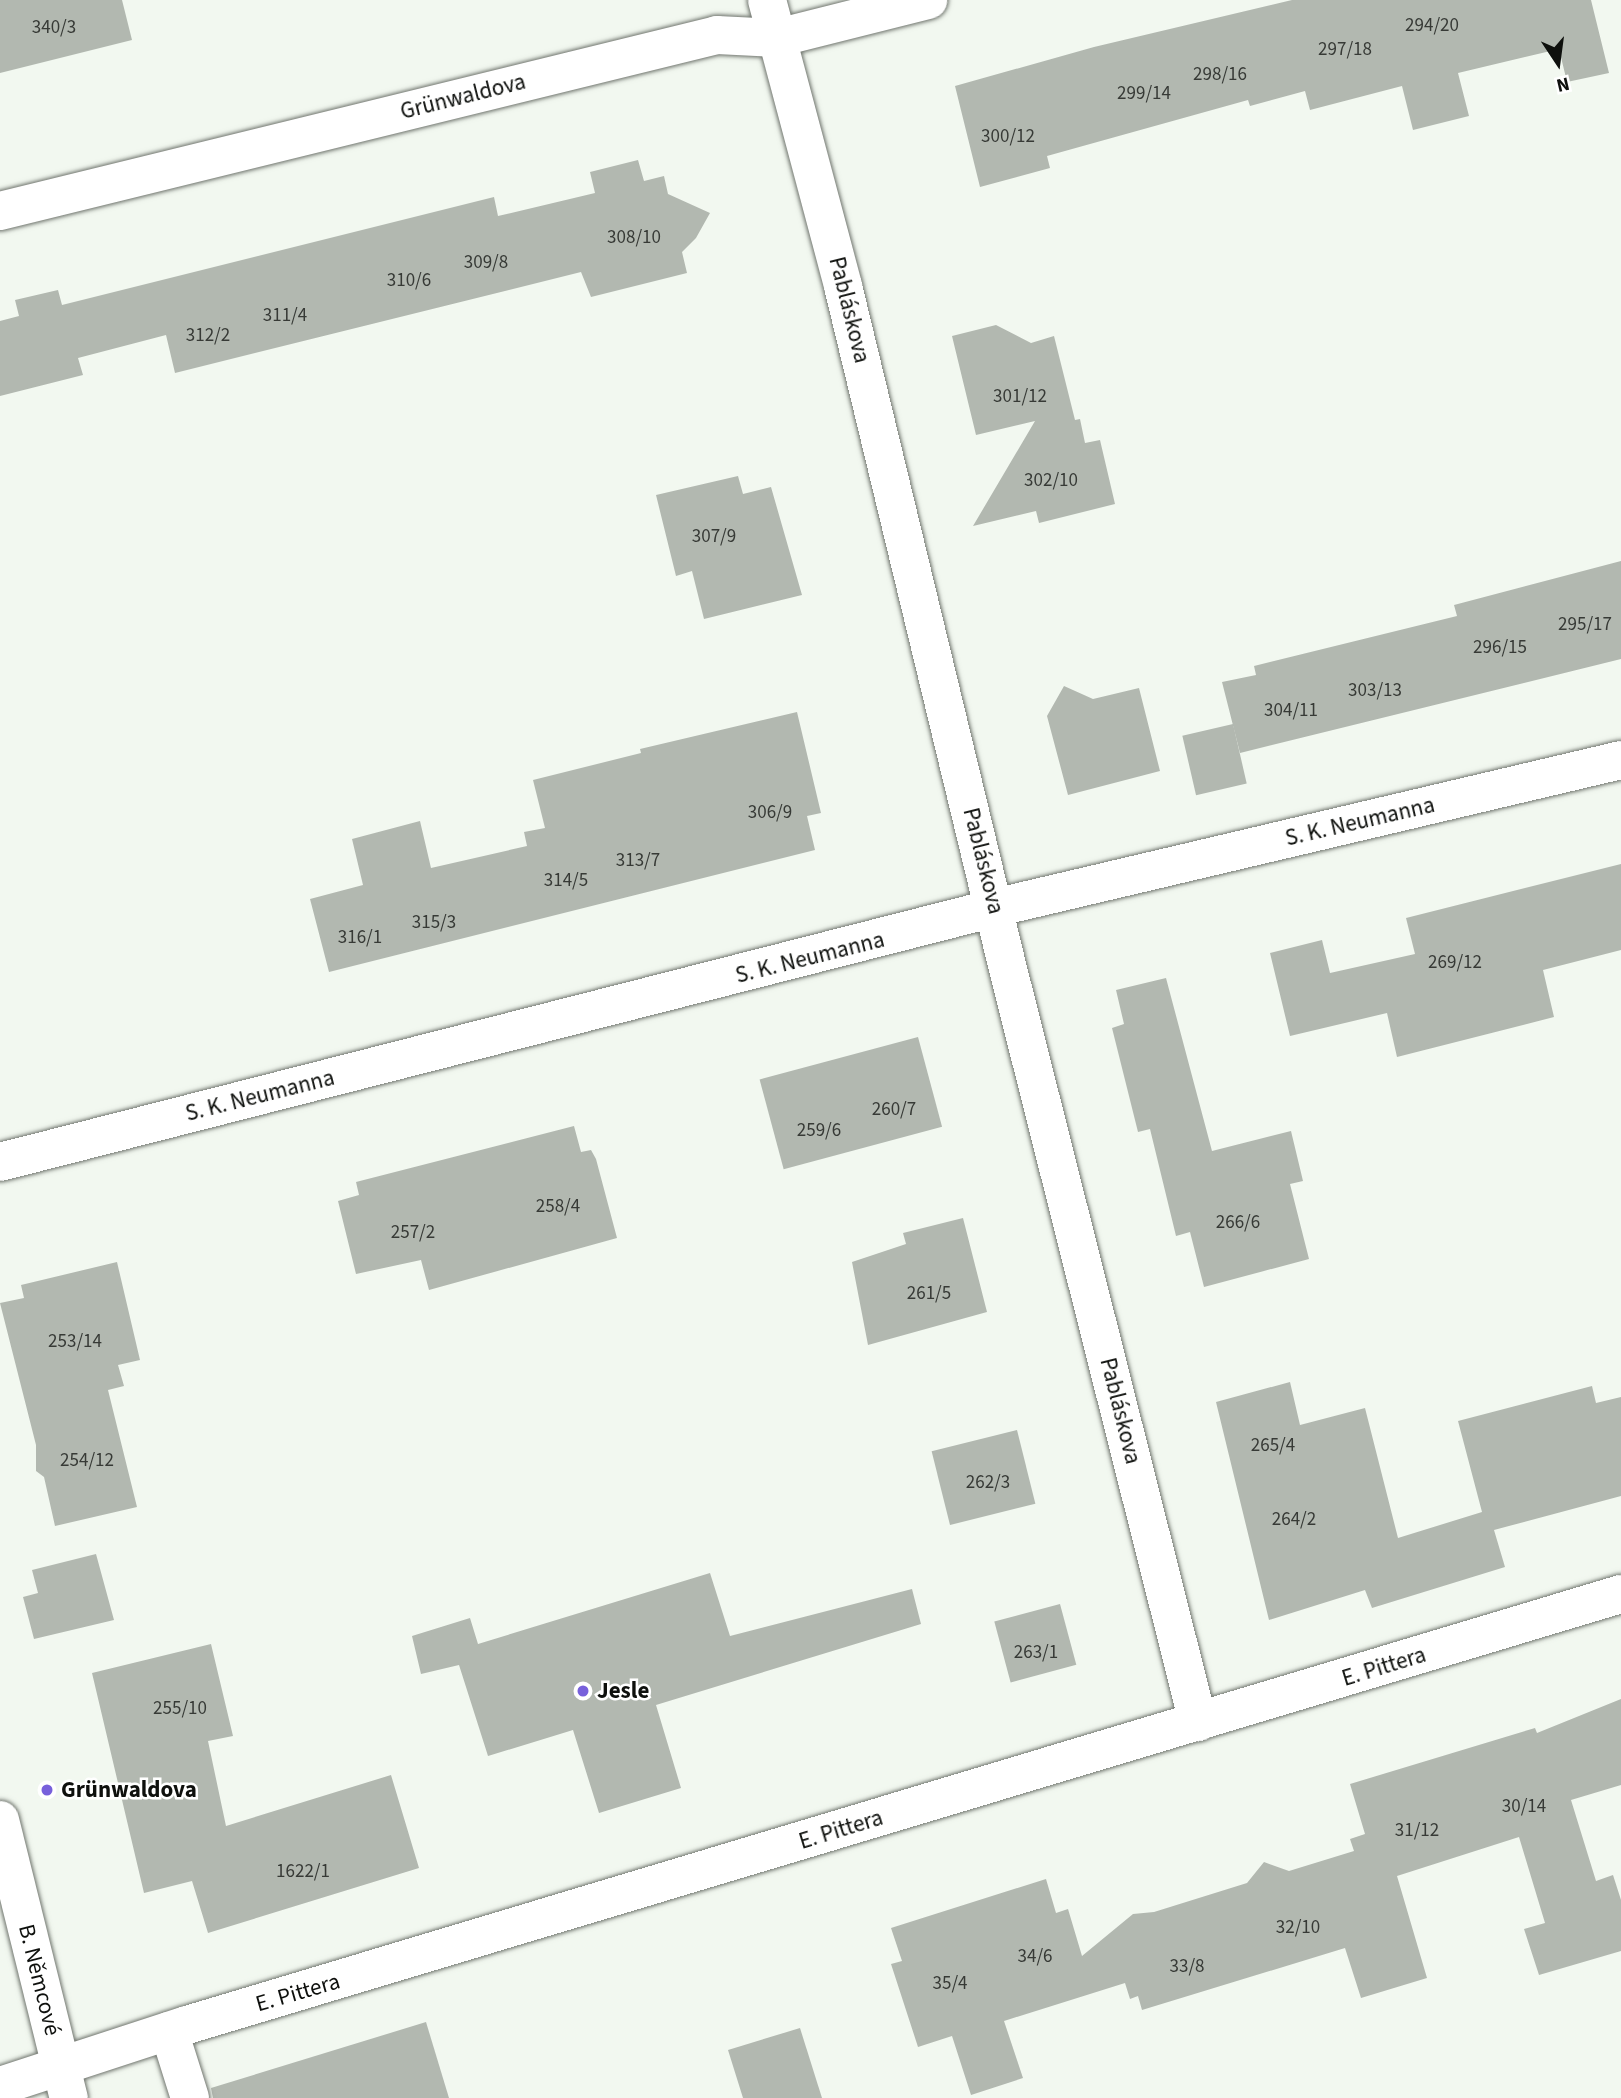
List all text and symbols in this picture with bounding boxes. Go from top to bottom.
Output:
house number: 294/20 [1405,15,1459,37]
house number: 340/3 [32,17,76,39]
north arrow [1523,28,1593,98]
house number: 297/18 [1318,39,1372,61]
house number: 298/16 [1193,64,1247,86]
street label: Grünwaldova [398,68,528,126]
text: N [1554,69,1572,99]
house number: 299/14 [1117,83,1171,105]
house number: 300/12 [981,126,1035,148]
house number: 308/10 [607,227,661,249]
house number: 309/8 [464,252,508,274]
street label: Pabláskova [822,254,876,366]
house number: 310/6 [387,270,431,292]
house number: 311/4 [263,305,307,327]
house number: 312/2 [186,325,230,347]
house number: 301/12 [993,386,1047,408]
house number: 302/10 [1024,470,1078,492]
house number: 307/9 [692,526,736,548]
house number: 295/17 [1558,614,1612,636]
house number: 296/15 [1473,637,1527,659]
house number: 303/13 [1348,680,1402,702]
house number: 304/11 [1264,700,1318,722]
street label: S. K. Neumanna [1283,791,1437,853]
house number: 306/9 [748,802,792,824]
street label: Pabláskova [956,805,1010,917]
house number: 313/7 [616,850,660,872]
house number: 314/5 [544,870,588,892]
house number: 315/3 [412,912,456,934]
street label: S. K. Neumanna [733,926,887,990]
house number: 316/1 [338,927,382,949]
house number: 269/12 [1428,952,1482,974]
street label: S. K. Neumanna [183,1064,337,1128]
house number: 260/7 [872,1099,916,1121]
house number: 259/6 [797,1120,841,1142]
house number: 258/4 [536,1196,580,1218]
house number: 266/6 [1216,1212,1260,1234]
house number: 257/2 [391,1222,435,1244]
house number: 261/5 [907,1283,951,1305]
house number: 253/14 [48,1331,102,1353]
street label: Pabláskova [1093,1355,1147,1467]
house number: 265/4 [1251,1435,1295,1457]
house number: 254/12 [60,1450,114,1472]
house number: 262/3 [966,1472,1010,1494]
house number: 264/2 [1272,1509,1316,1531]
street label: E. Pittera [1339,1641,1429,1693]
house number: 263/1 [1014,1642,1058,1664]
place label: Jesle [597,1677,649,1705]
marker: Jesle [575,1683,591,1699]
house number: 255/10 [153,1698,207,1720]
place label: Grünwaldova [61,1776,197,1804]
marker: Grünwaldova [39,1782,55,1798]
house number: 30/14 [1502,1796,1546,1818]
street label: E. Pittera [796,1804,886,1856]
house number: 31/12 [1395,1820,1439,1842]
house number: 1622/1 [276,1861,330,1883]
house number: 32/10 [1276,1917,1320,1939]
street label: B. Němcové [12,1922,66,2038]
house number: 34/6 [1018,1946,1052,1968]
house number: 33/8 [1170,1956,1204,1978]
street label: E. Pittera [253,1968,343,2018]
house number: 35/4 [933,1973,967,1995]

